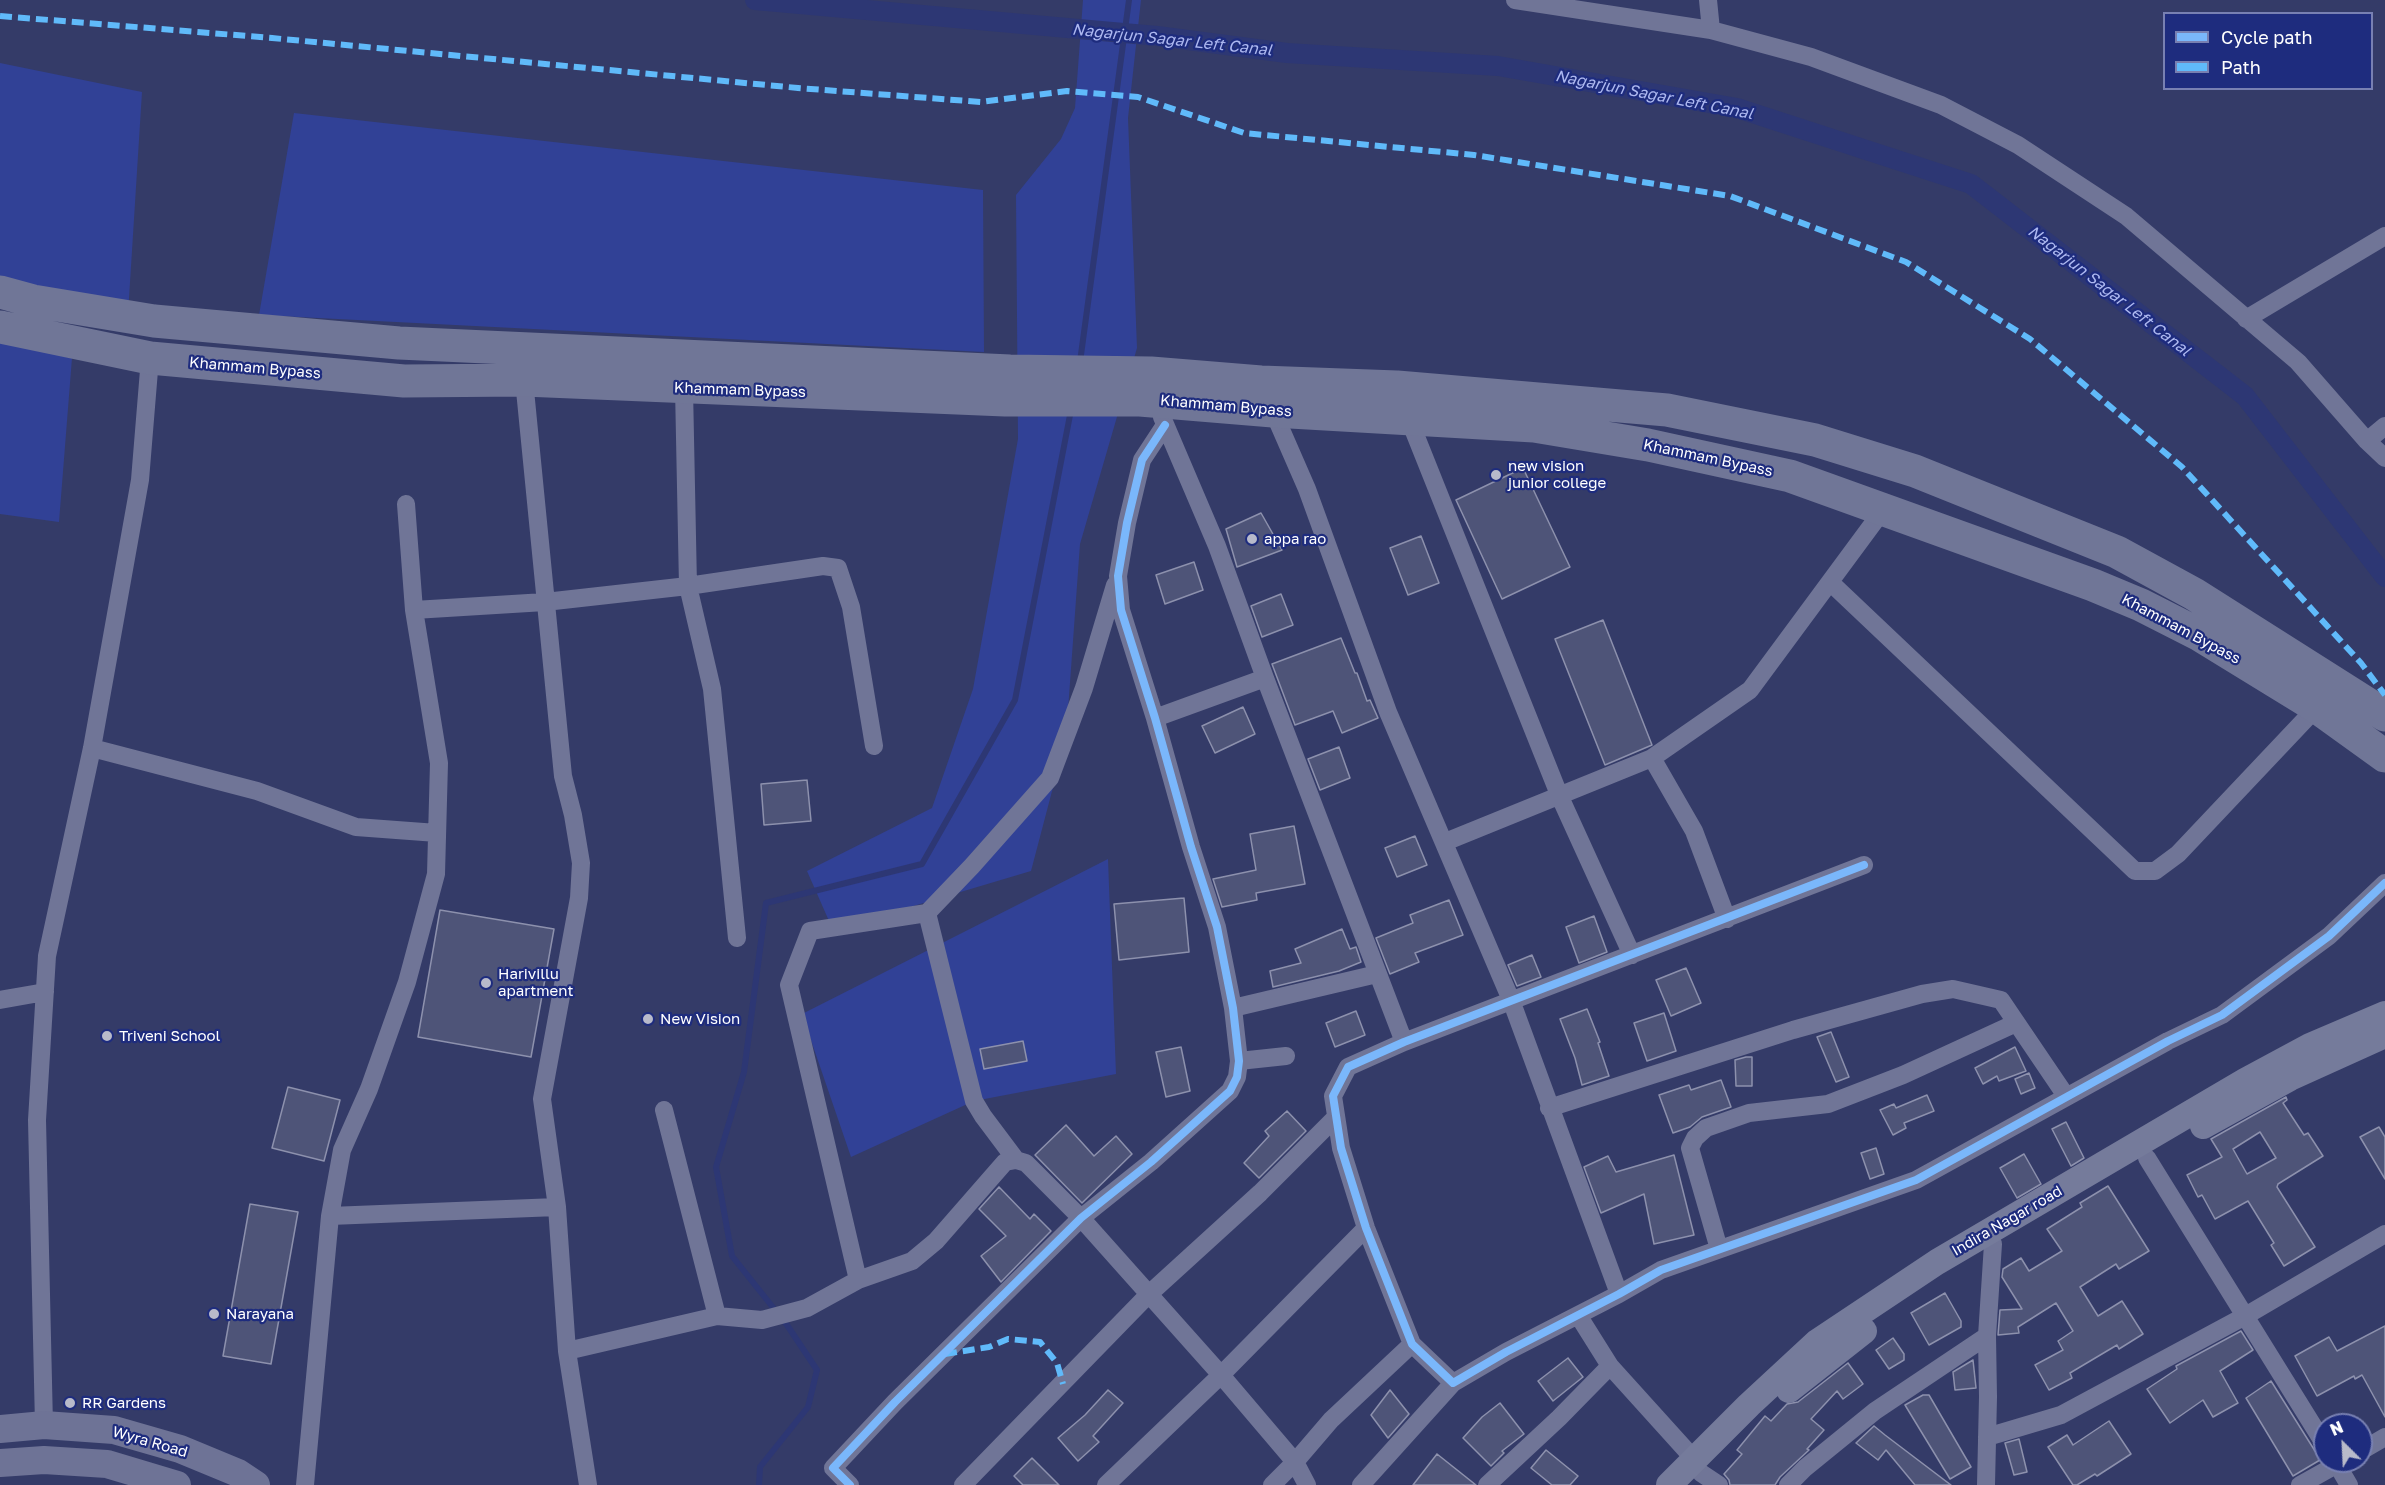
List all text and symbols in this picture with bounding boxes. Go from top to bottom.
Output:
legend [2163,12,2373,90]
water label: Nagarjun Sagar Left Canal [1071,20,1273,60]
text: Cycle path [2221,26,2313,48]
text: Path [2221,56,2261,78]
water label: Nagarjun Sagar Left Canal [1554,66,1754,124]
water label: Nagarjun Sagar Left Canal [2024,222,2194,360]
street label: Khammam Bypass [188,353,322,383]
street label: Khammam Bypass [674,379,806,401]
street label: Khammam Bypass [1159,391,1293,421]
street label: Khammam Bypass [1642,435,1774,481]
place label: new vision junior college [1508,457,1606,492]
marker: new vision junior college [1489,468,1503,482]
place label: appa rao [1264,530,1326,548]
marker: appa rao [1245,532,1259,546]
street label: Khammam Bypass [2119,590,2243,668]
place label: Harivillu apartment [498,965,573,1000]
marker: Harivillu apartment [479,976,493,990]
place label: New Vision [660,1010,740,1028]
marker: New Vision [641,1012,655,1026]
place label: Triveni School [119,1027,220,1045]
marker: Triveni School [100,1029,114,1043]
street label: Indira Nagar road [1949,1182,2065,1260]
place label: Narayana [226,1305,294,1323]
marker: Narayana [207,1307,221,1321]
place label: RR Gardens [82,1394,166,1412]
marker: RR Gardens [63,1396,77,1410]
north arrow [2313,1413,2373,1473]
text: N [2327,1417,2346,1440]
street label: Wyra Road [110,1423,190,1461]

